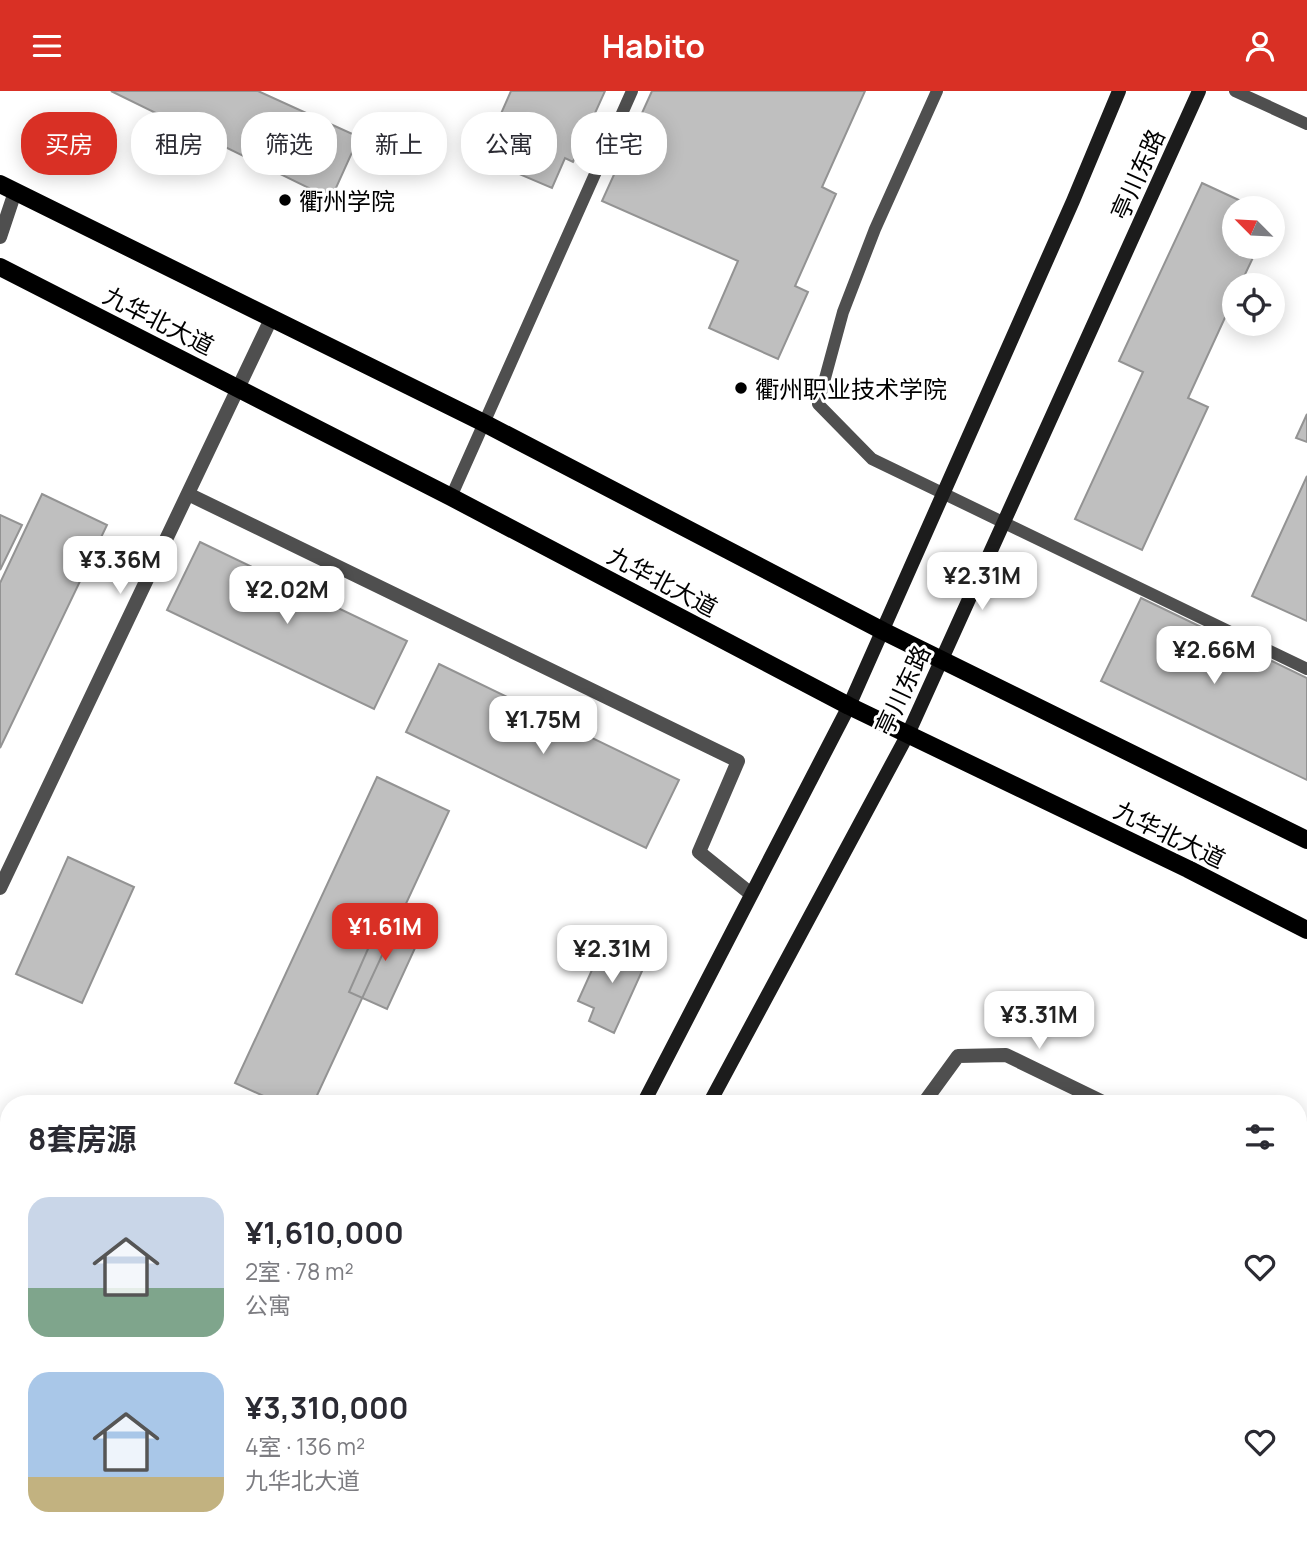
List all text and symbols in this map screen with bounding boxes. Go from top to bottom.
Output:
text: Habito [602,24,705,68]
icon: menu [28,27,66,65]
icon: person [1241,27,1279,65]
chip: 买房 [21,112,117,175]
chip: 租房 [131,112,227,175]
chip: 筛选 [241,112,337,175]
chip: 新上 [351,112,447,175]
chip: 公寓 [461,112,557,175]
chip: 住宅 [571,112,667,175]
street label: 亭川东路 [1102,123,1172,225]
place label: 衢州学院 [299,184,395,217]
marker: 衢州学院 [277,192,293,208]
north arrow [1222,196,1284,259]
map controls [1222,196,1285,336]
button: locate [1222,273,1285,336]
street label: 九华北大道 [98,278,220,362]
place label: 衢州职业技术学院 [755,372,947,405]
marker: 衢州职业技术学院 [733,380,749,396]
pin: ¥3.36M [63,537,177,596]
street label: 九华北大道 [602,538,724,624]
text: ¥3.36M [79,543,161,575]
pin: ¥2.31M [925,553,1039,612]
text: ¥2.31M [943,559,1021,591]
pin: ¥2.02M [230,567,344,626]
text: ¥2.02M [245,573,329,605]
pin: ¥2.66M [1157,627,1271,686]
text: ¥2.66M [1173,633,1256,665]
street label: 亭川东路 [867,640,937,740]
pin: ¥1.75M [486,697,600,756]
text: ¥1.75M [505,703,581,735]
street label: 九华北大道 [1109,793,1231,875]
pin: ¥1.61M [328,903,442,963]
text: ¥1.61M [348,910,422,942]
pin: ¥2.31M [555,925,669,985]
text: ¥2.31M [573,932,651,964]
pin: ¥3.31M [982,991,1096,1051]
text: ¥3.31M [1000,998,1078,1030]
text: 8套房源 [28,1118,136,1159]
icon: filters [1241,1118,1279,1156]
text: ¥1,610,000 [245,1212,404,1253]
icon: home [84,1225,168,1309]
icon: heart [1241,1248,1279,1286]
text: 2室 · 78 m² [245,1255,354,1287]
text: 公寓 [245,1289,291,1321]
text: ¥3,310,000 [245,1387,409,1428]
icon: home [84,1400,168,1484]
icon: heart [1241,1423,1279,1461]
text: 4室 · 136 m² [245,1430,365,1462]
text: 九华北大道 [245,1464,360,1496]

